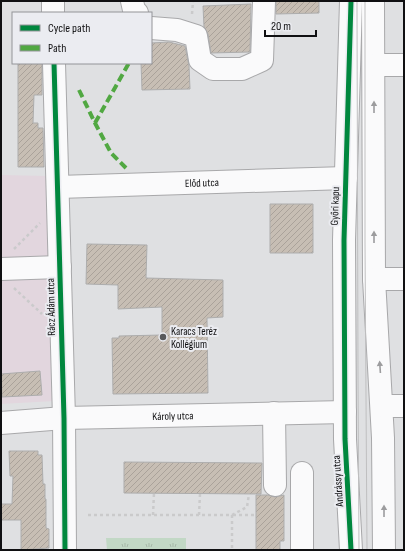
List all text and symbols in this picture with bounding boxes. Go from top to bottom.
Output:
legend [12,12,152,64]
scale bar [265,12,316,38]
text: 20 m [271,19,291,34]
text: Cycle path [48,21,90,36]
text: Path [48,41,66,56]
one-way arrow [371,100,377,113]
street label: Előd utca [185,175,219,190]
street label: Győri kapu [328,186,342,226]
one-way arrow [371,230,377,243]
street label: Rácz Ádám utca [44,278,58,336]
place label: Karacs Teréz Kollégium [171,325,217,351]
marker: Karacs Teréz Kollégium [158,332,168,342]
one-way arrow [376,361,383,373]
street label: Károly utca [152,409,194,423]
street label: Andrássy utca [330,455,346,508]
one-way arrow [381,504,387,517]

